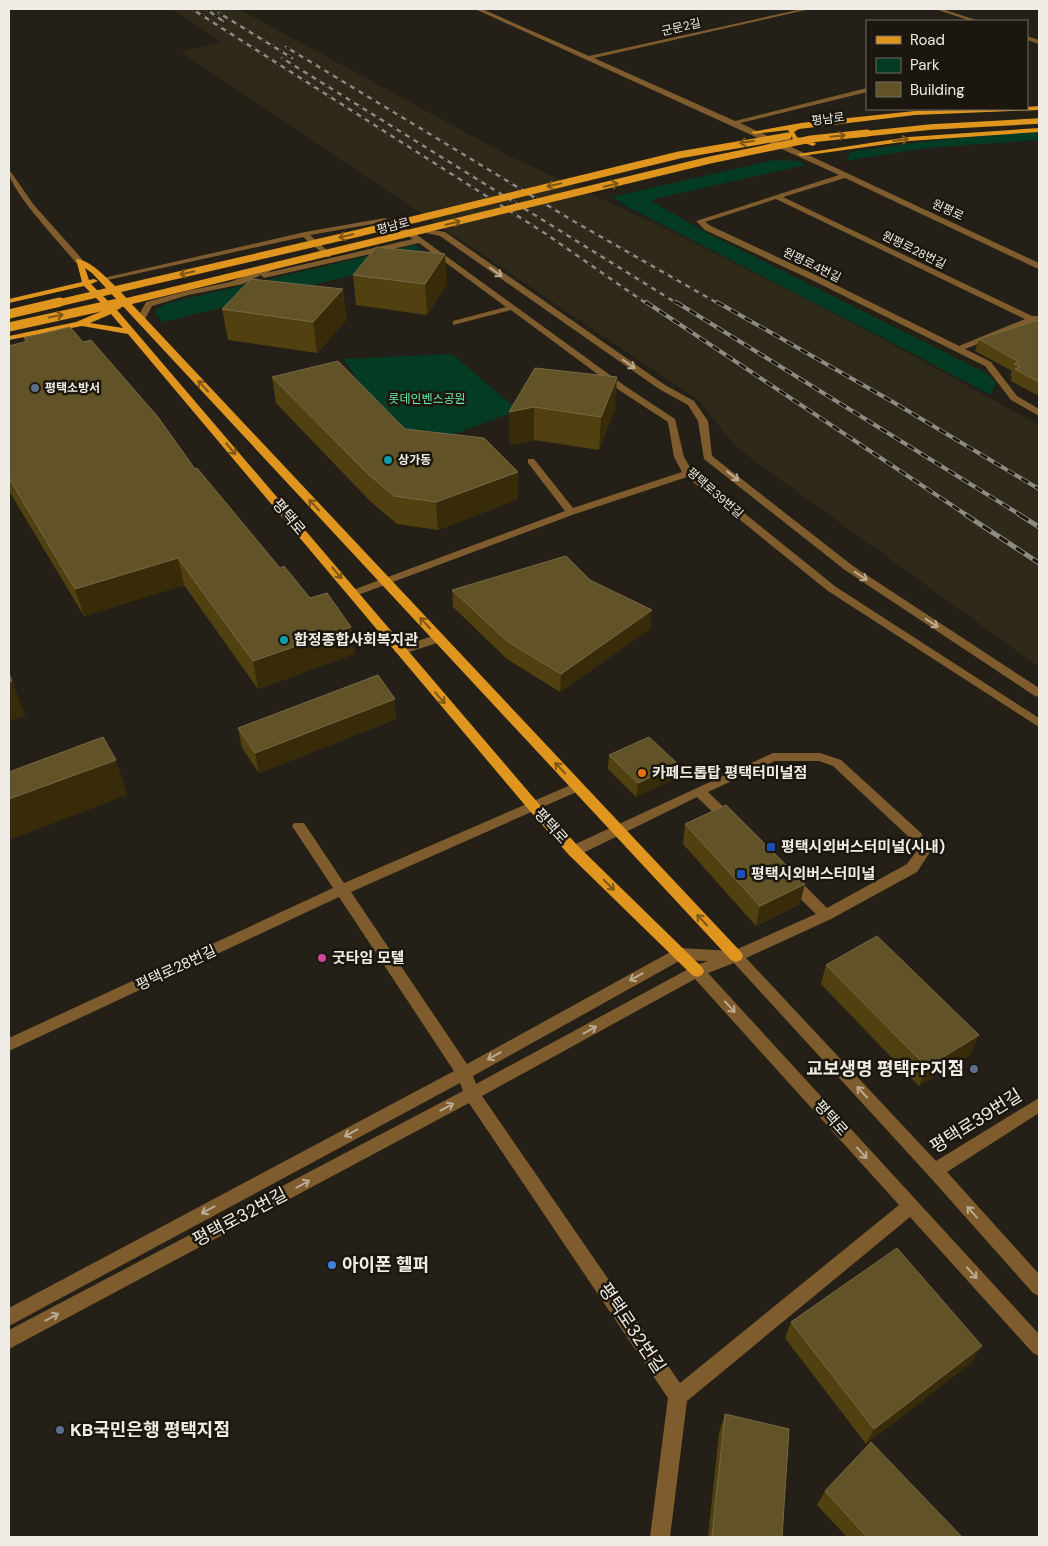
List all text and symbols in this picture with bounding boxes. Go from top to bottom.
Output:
street label: 군문2길 [660,15,702,39]
legend [866,20,1028,110]
text: Road [910,30,945,50]
text: Park [910,55,940,75]
text: Building [910,80,965,100]
street label: 평남로 [811,109,845,129]
one-way arrow [830,131,846,141]
one-way arrow [893,135,909,145]
one-way arrow [740,138,756,148]
one-way arrow [603,180,619,189]
one-way arrow [547,181,563,190]
street label: 원평로 [930,196,966,224]
street label: 평남로 [375,214,411,238]
one-way arrow [445,218,461,227]
street label: 원평로28번길 [879,228,949,272]
one-way arrow [338,232,354,241]
street label: 원평로4번길 [780,244,844,286]
one-way arrow [489,267,503,277]
one-way arrow [180,269,196,278]
one-way arrow [48,311,64,321]
one-way arrow [622,359,636,369]
place label: 평택소방서 [45,380,100,396]
one-way arrow [197,380,209,392]
marker: 평택소방서 [29,382,41,394]
park label: 롯데인벤스공원 [388,391,466,407]
one-way arrow [226,443,237,456]
place label: 상가동 [398,452,431,468]
marker: 상가동 [382,454,394,466]
street label: 평택로39번길 [684,464,746,522]
one-way arrow [726,471,739,482]
street label: 평택로 [268,495,310,539]
one-way arrow [308,498,320,511]
one-way arrow [331,566,342,579]
one-way arrow [854,571,868,581]
one-way arrow [419,617,431,630]
one-way arrow [924,618,938,628]
place label: 합정종합사회복지관 [294,630,418,650]
marker: 합정종합사회복지관 [278,634,290,646]
one-way arrow [434,692,446,705]
one-way arrow [554,762,566,774]
place label: 카페드롭탑 평택터미널점 [652,763,807,783]
marker: 카페드롭탑 평택터미널점 [636,767,648,779]
street label: 평택로 [530,804,572,848]
place label: 평택시외버스터미널(시내) [781,837,945,857]
marker: 평택시외버스터미널(시내) [765,841,777,853]
place label: 평택시외버스터미널 [751,864,875,884]
marker: 평택시외버스터미널 [735,868,747,880]
one-way arrow [603,879,615,891]
one-way arrow [696,914,708,927]
street label: 평택로28번길 [133,941,219,995]
place label: 굿타임 모텔 [332,948,405,968]
marker: 굿타임 모텔 [316,952,328,964]
one-way arrow [630,973,644,983]
one-way arrow [724,1001,735,1014]
one-way arrow [582,1024,596,1034]
one-way arrow [487,1052,502,1061]
place label: 교보생명 평택FP지점 [806,1057,964,1081]
marker: 교보생명 평택FP지점 [968,1063,980,1075]
street label: 평택로39번길 [925,1083,1027,1159]
one-way arrow [856,1085,868,1098]
street label: 평택로 [810,1096,852,1140]
one-way arrow [439,1102,454,1112]
one-way arrow [344,1129,359,1138]
one-way arrow [856,1147,868,1160]
one-way arrow [296,1178,310,1188]
street label: 평택로32번길 [189,1182,291,1252]
one-way arrow [966,1205,977,1218]
one-way arrow [201,1206,216,1215]
place label: 아이폰 헬퍼 [342,1253,429,1277]
marker: 아이폰 헬퍼 [326,1259,338,1271]
one-way arrow [966,1267,978,1280]
street label: 평택로32번길 [593,1278,671,1378]
one-way arrow [44,1312,59,1322]
place label: KB국민은행 평택지점 [70,1418,230,1442]
marker: KB국민은행 평택지점 [54,1424,66,1436]

